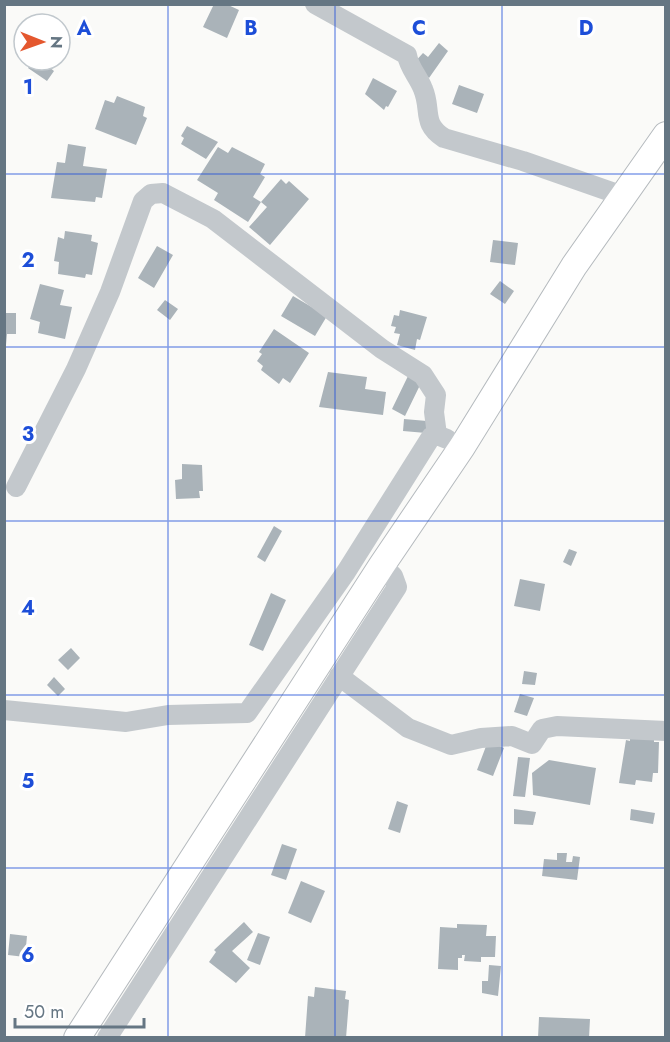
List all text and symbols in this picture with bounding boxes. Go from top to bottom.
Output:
north arrow [12,12,72,72]
text: A [76,14,92,43]
text: B [244,14,258,43]
text: C [412,14,426,43]
text: D [579,14,593,43]
text: N [45,36,68,49]
text: 1 [23,73,33,102]
text: 2 [21,246,35,275]
text: 3 [22,420,34,449]
text: 4 [21,594,35,623]
text: 5 [22,767,35,796]
text: 6 [21,941,35,970]
scale bar [15,991,144,1029]
text: 50 m [24,999,64,1025]

